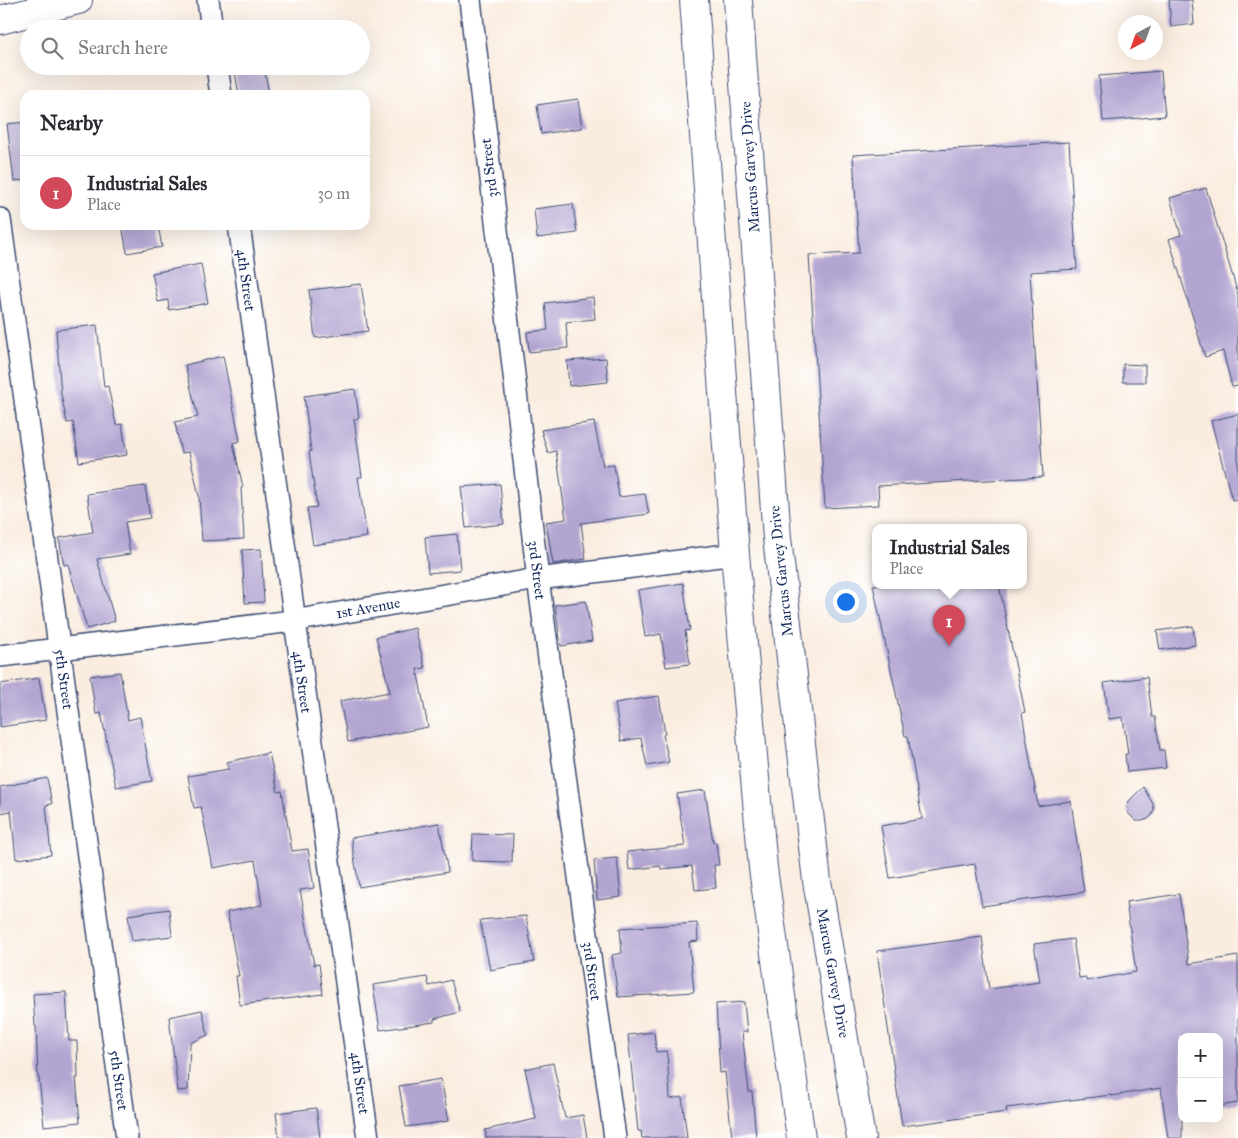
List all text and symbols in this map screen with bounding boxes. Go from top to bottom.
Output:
north arrow [1118,15,1163,60]
search box [20,20,370,75]
icon: search [38,34,66,62]
text: Search here [78,36,168,59]
street label: Marcus Garvey Drive [736,101,764,233]
text: Nearby [40,110,103,136]
street label: 3rd Street [476,137,502,199]
text: Industrial Sales [87,172,207,195]
text: 1 [53,184,59,203]
text: 30 m [317,184,350,203]
text: Place [87,195,121,214]
street label: 4th Street [233,248,259,313]
street label: Marcus Garvey Drive [765,505,797,637]
popup [872,524,1027,589]
text: Industrial Sales [889,536,1010,559]
street label: 3rd Street [524,539,550,601]
text: Place [889,559,923,578]
your location [833,589,859,615]
street label: 1st Avenue [334,593,402,623]
pin: 1 [933,605,965,646]
street label: 5th Street [51,647,77,711]
street label: 4th Street [289,650,315,715]
street label: Marcus Garvey Drive [813,907,853,1039]
street label: 3rd Street [579,940,605,1002]
map controls [1178,1033,1223,1123]
button: + [1178,1033,1223,1078]
street label: 5th Street [106,1048,132,1112]
street label: 4th Street [347,1051,373,1116]
button: − [1178,1078,1223,1123]

